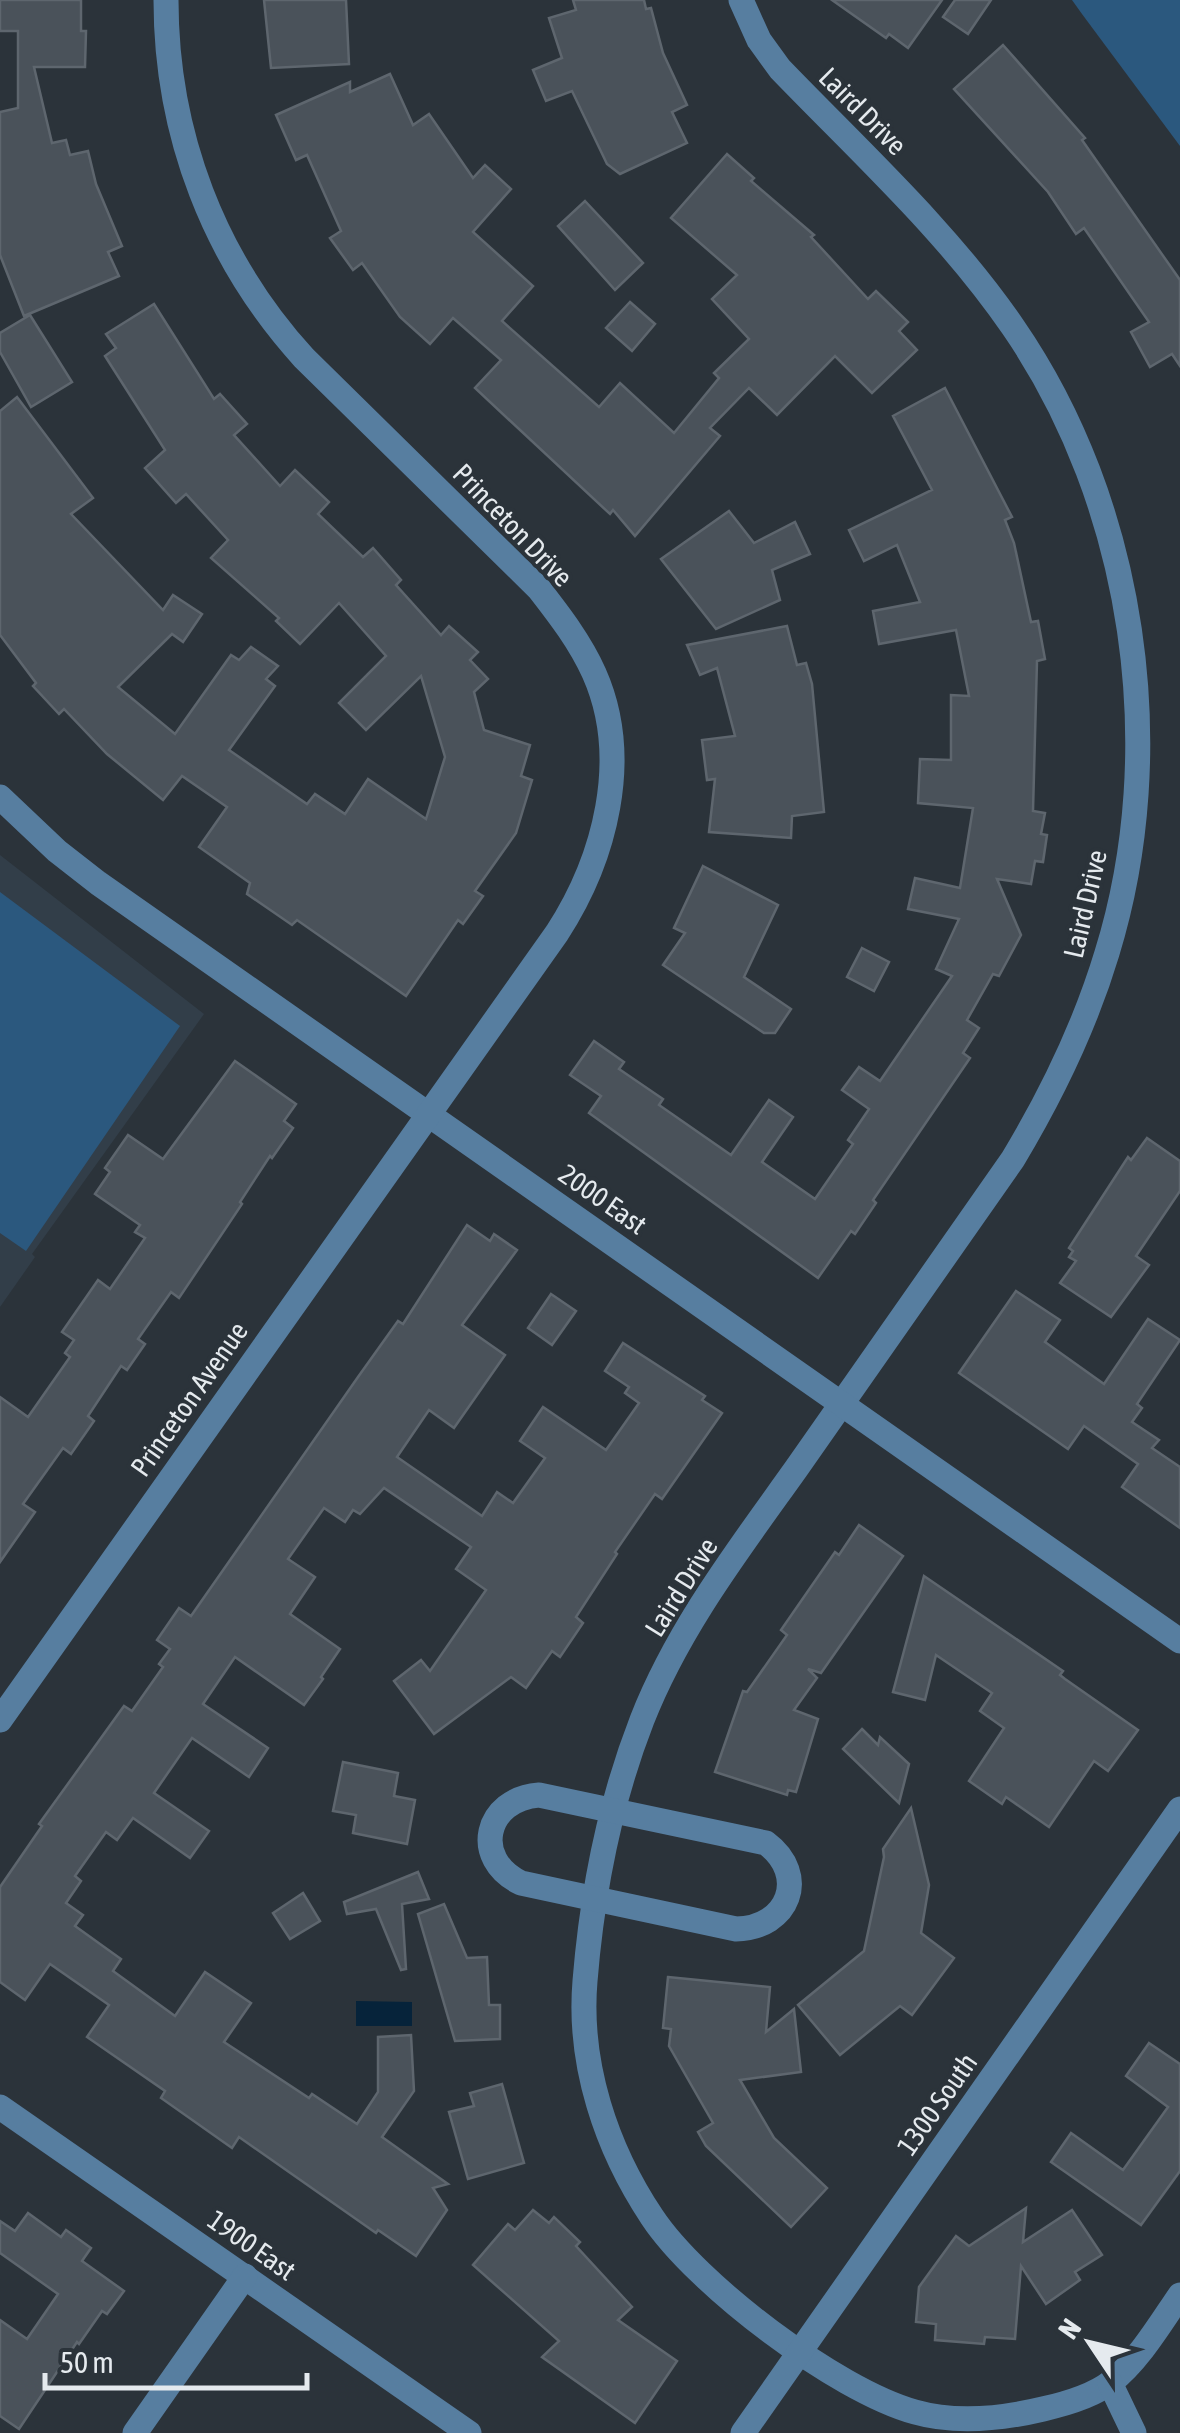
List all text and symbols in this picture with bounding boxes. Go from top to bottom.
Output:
street label: Laird Drive [813,61,913,161]
street label: Princeton Drive [447,457,579,593]
street label: Laird Drive [1057,847,1113,961]
street label: 2000 East [553,1157,653,1241]
street label: Princeton Avenue [124,1316,254,1482]
street label: Laird Drive [638,1532,724,1642]
street label: 1300 South [890,2047,984,2161]
street label: 1900 East [202,2203,302,2287]
north arrow [1040,2293,1140,2393]
text: N [1052,2313,1087,2345]
scale bar [45,2328,308,2390]
text: 50 m [60,2345,114,2379]

